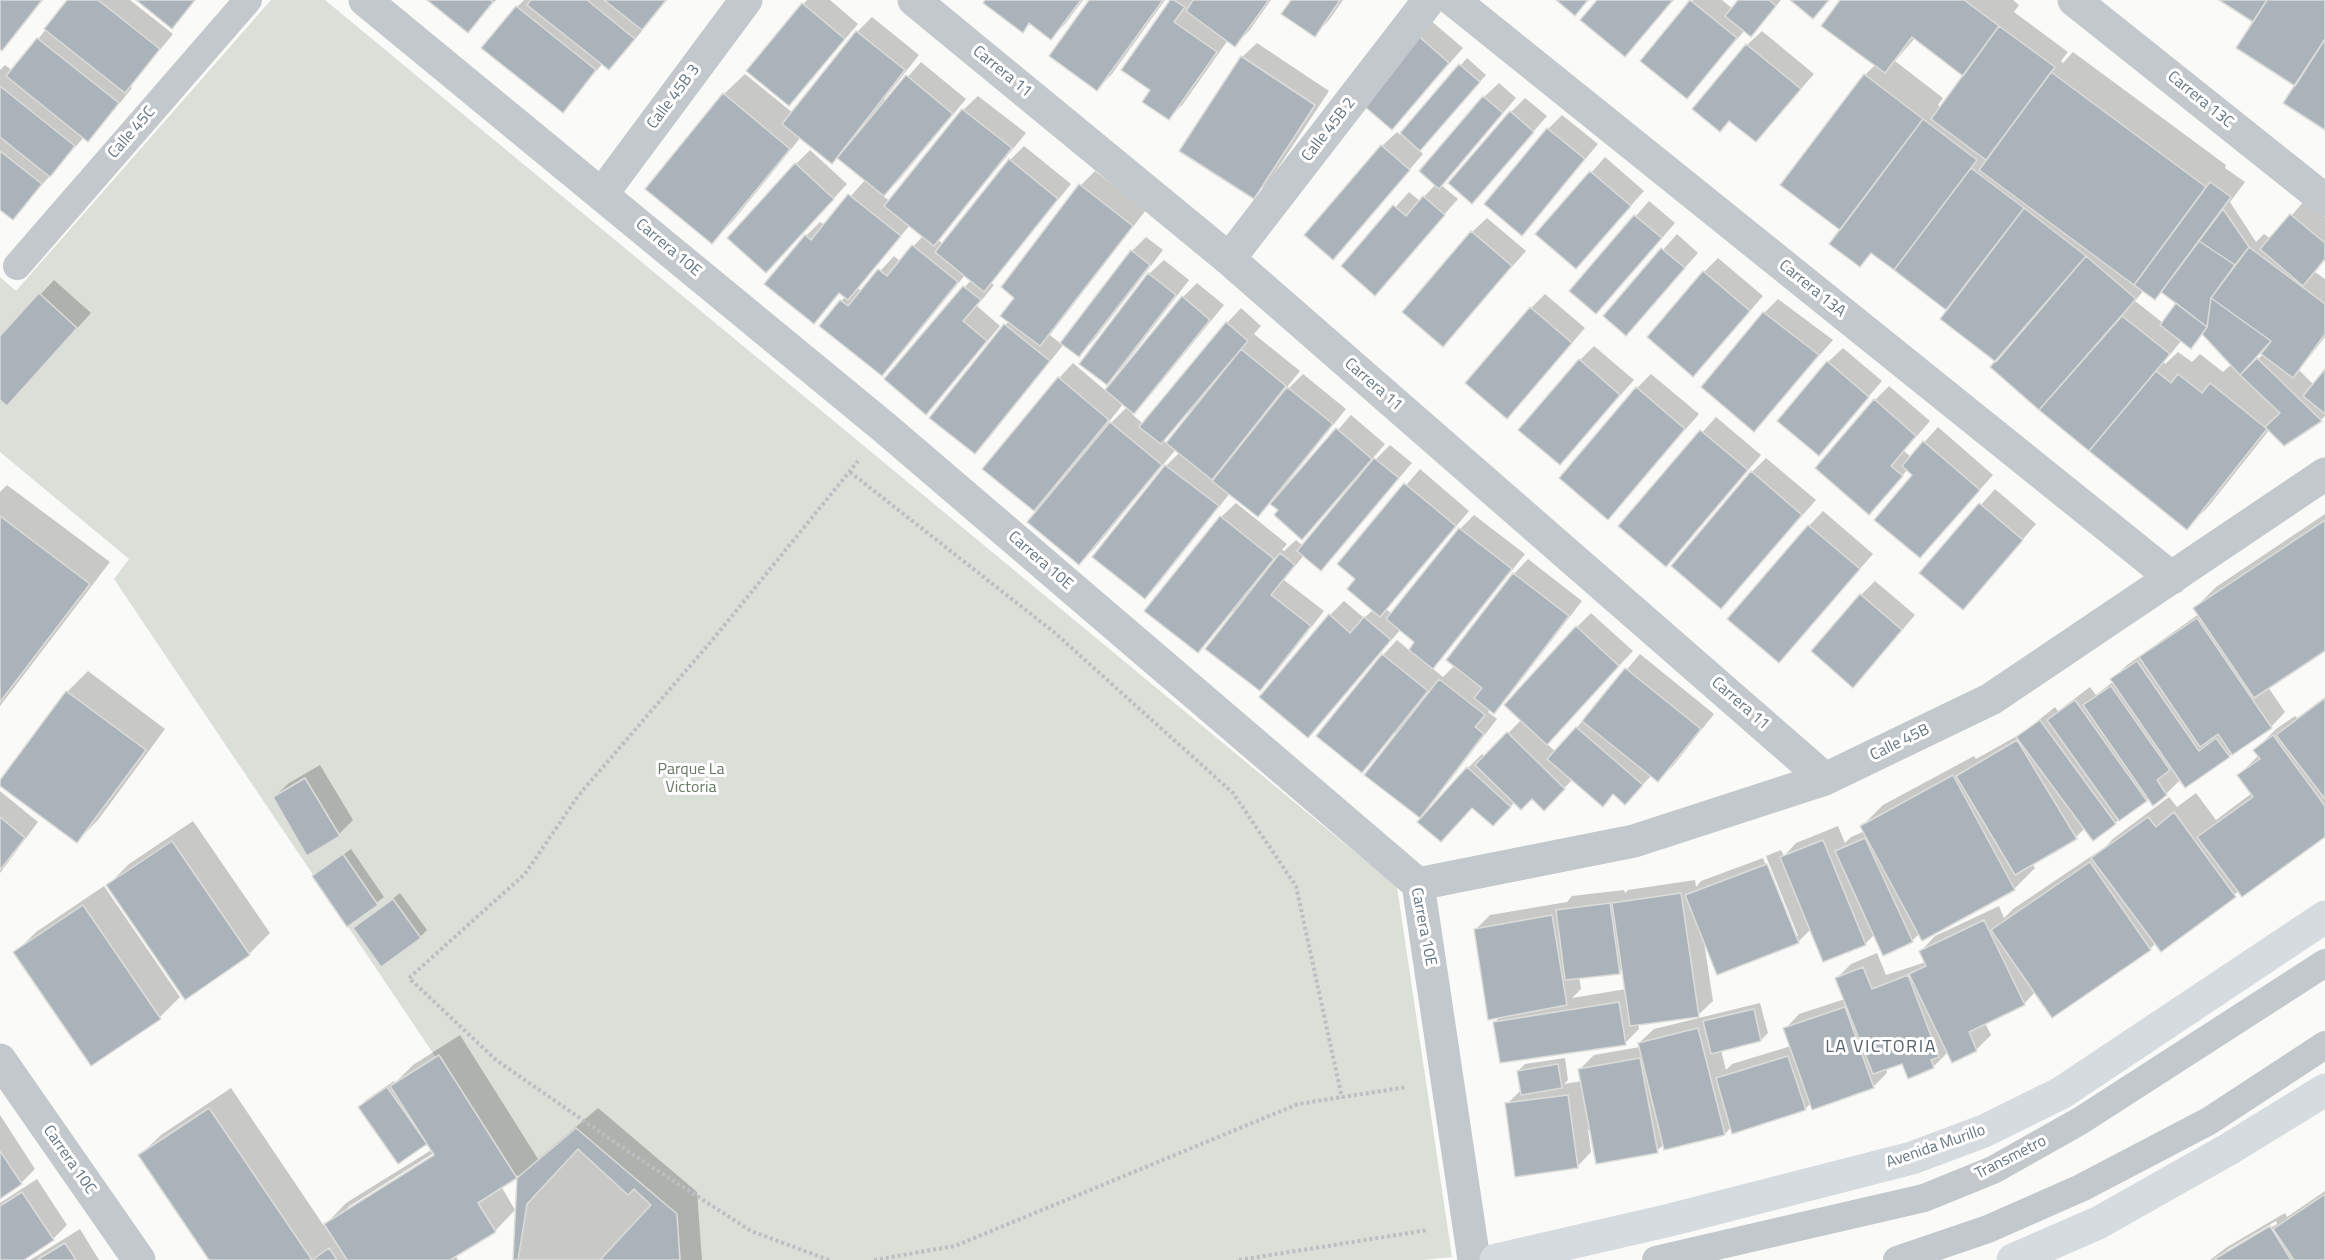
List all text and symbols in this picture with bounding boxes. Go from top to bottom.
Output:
street label: Carrera 11 [968,42,1036,102]
street label: Calle 45B 3 [643,61,705,133]
street label: Carrera 13C [2163,68,2237,132]
street label: Calle 45B 2 [1298,94,1360,166]
street label: Calle 45C [104,103,160,163]
street label: Carrera 10E [631,215,705,281]
street label: Carrera 13A [1775,256,1849,322]
street label: Carrera 11 [1340,355,1406,415]
street label: Carrera 10E [1004,528,1076,594]
street label: Carrera 11 [1707,674,1773,734]
street label: Calle 45B [1867,720,1933,766]
park label: Parque La Victoria [658,760,724,798]
street label: Carrera 10E [1406,886,1440,968]
district label: LA VICTORIA [1825,1037,1937,1059]
street label: Avenida Murillo [1884,1121,1988,1173]
street label: Carrera 10C [38,1122,100,1198]
street label: Transmetro [1972,1132,2050,1184]

